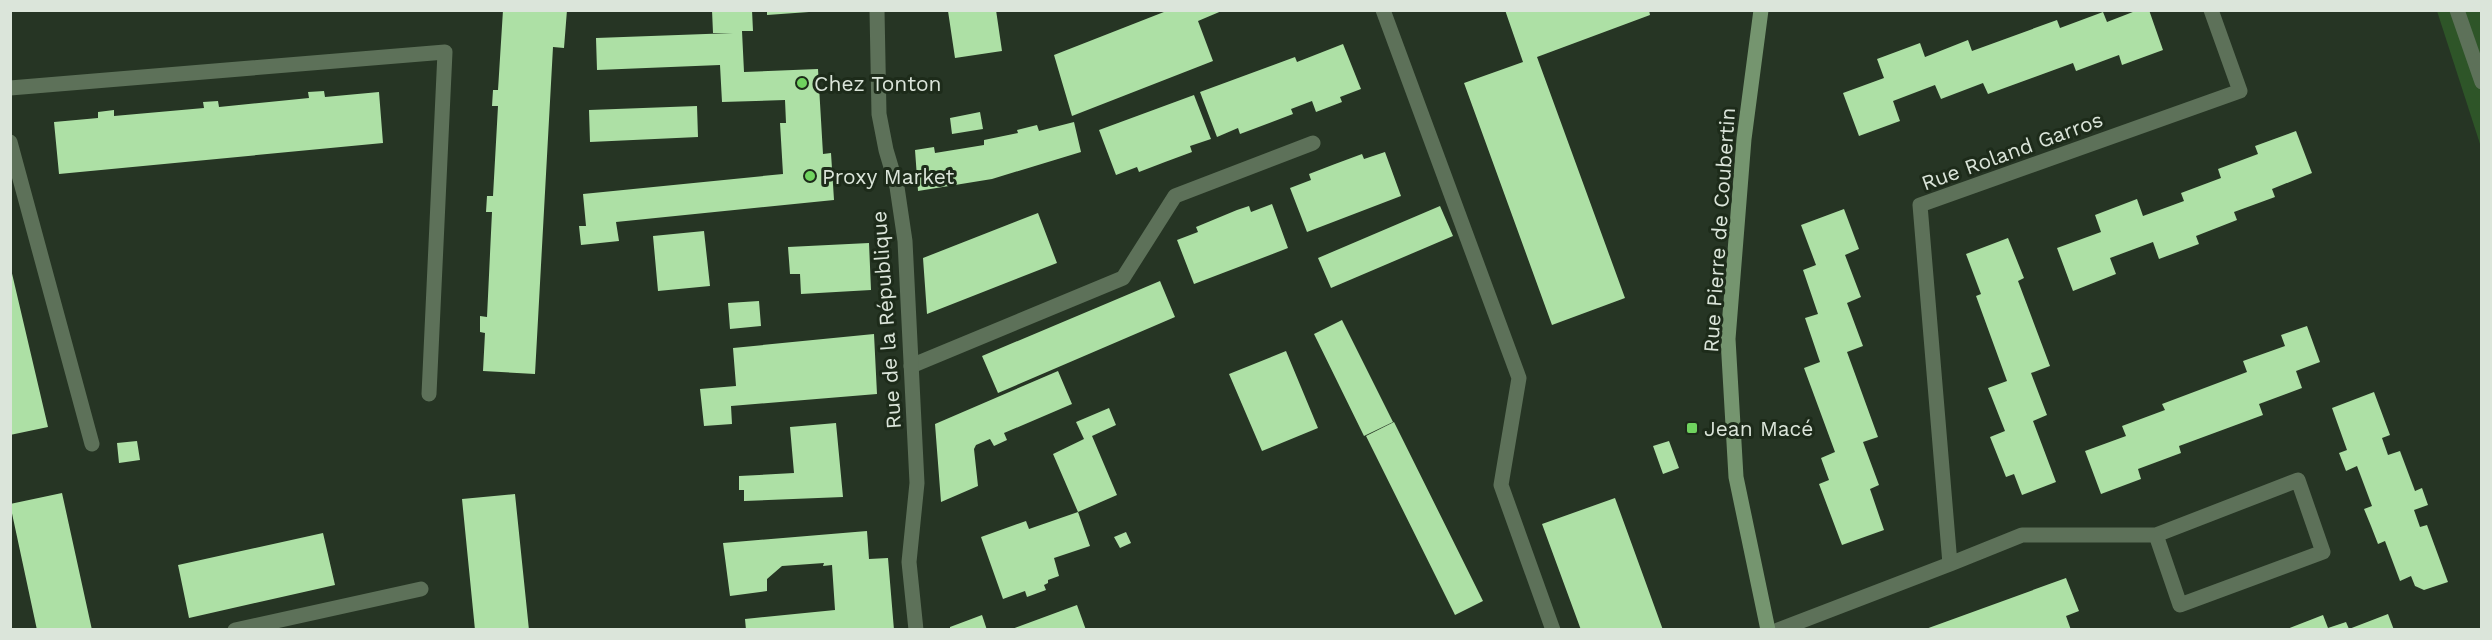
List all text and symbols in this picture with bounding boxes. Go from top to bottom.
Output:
place label: Chez Tonton [814,71,942,96]
marker: Chez Tonton [795,76,809,90]
street label: Rue Pierre de Coubertin [1698,107,1740,353]
street label: Rue Roland Garros [1918,107,2106,195]
place label: Proxy Market [822,164,954,189]
marker: Proxy Market [803,169,817,183]
street label: Rue de la République [866,210,906,430]
place label: Jean Macé [1704,416,1813,441]
marker: Jean Macé [1685,421,1699,435]

